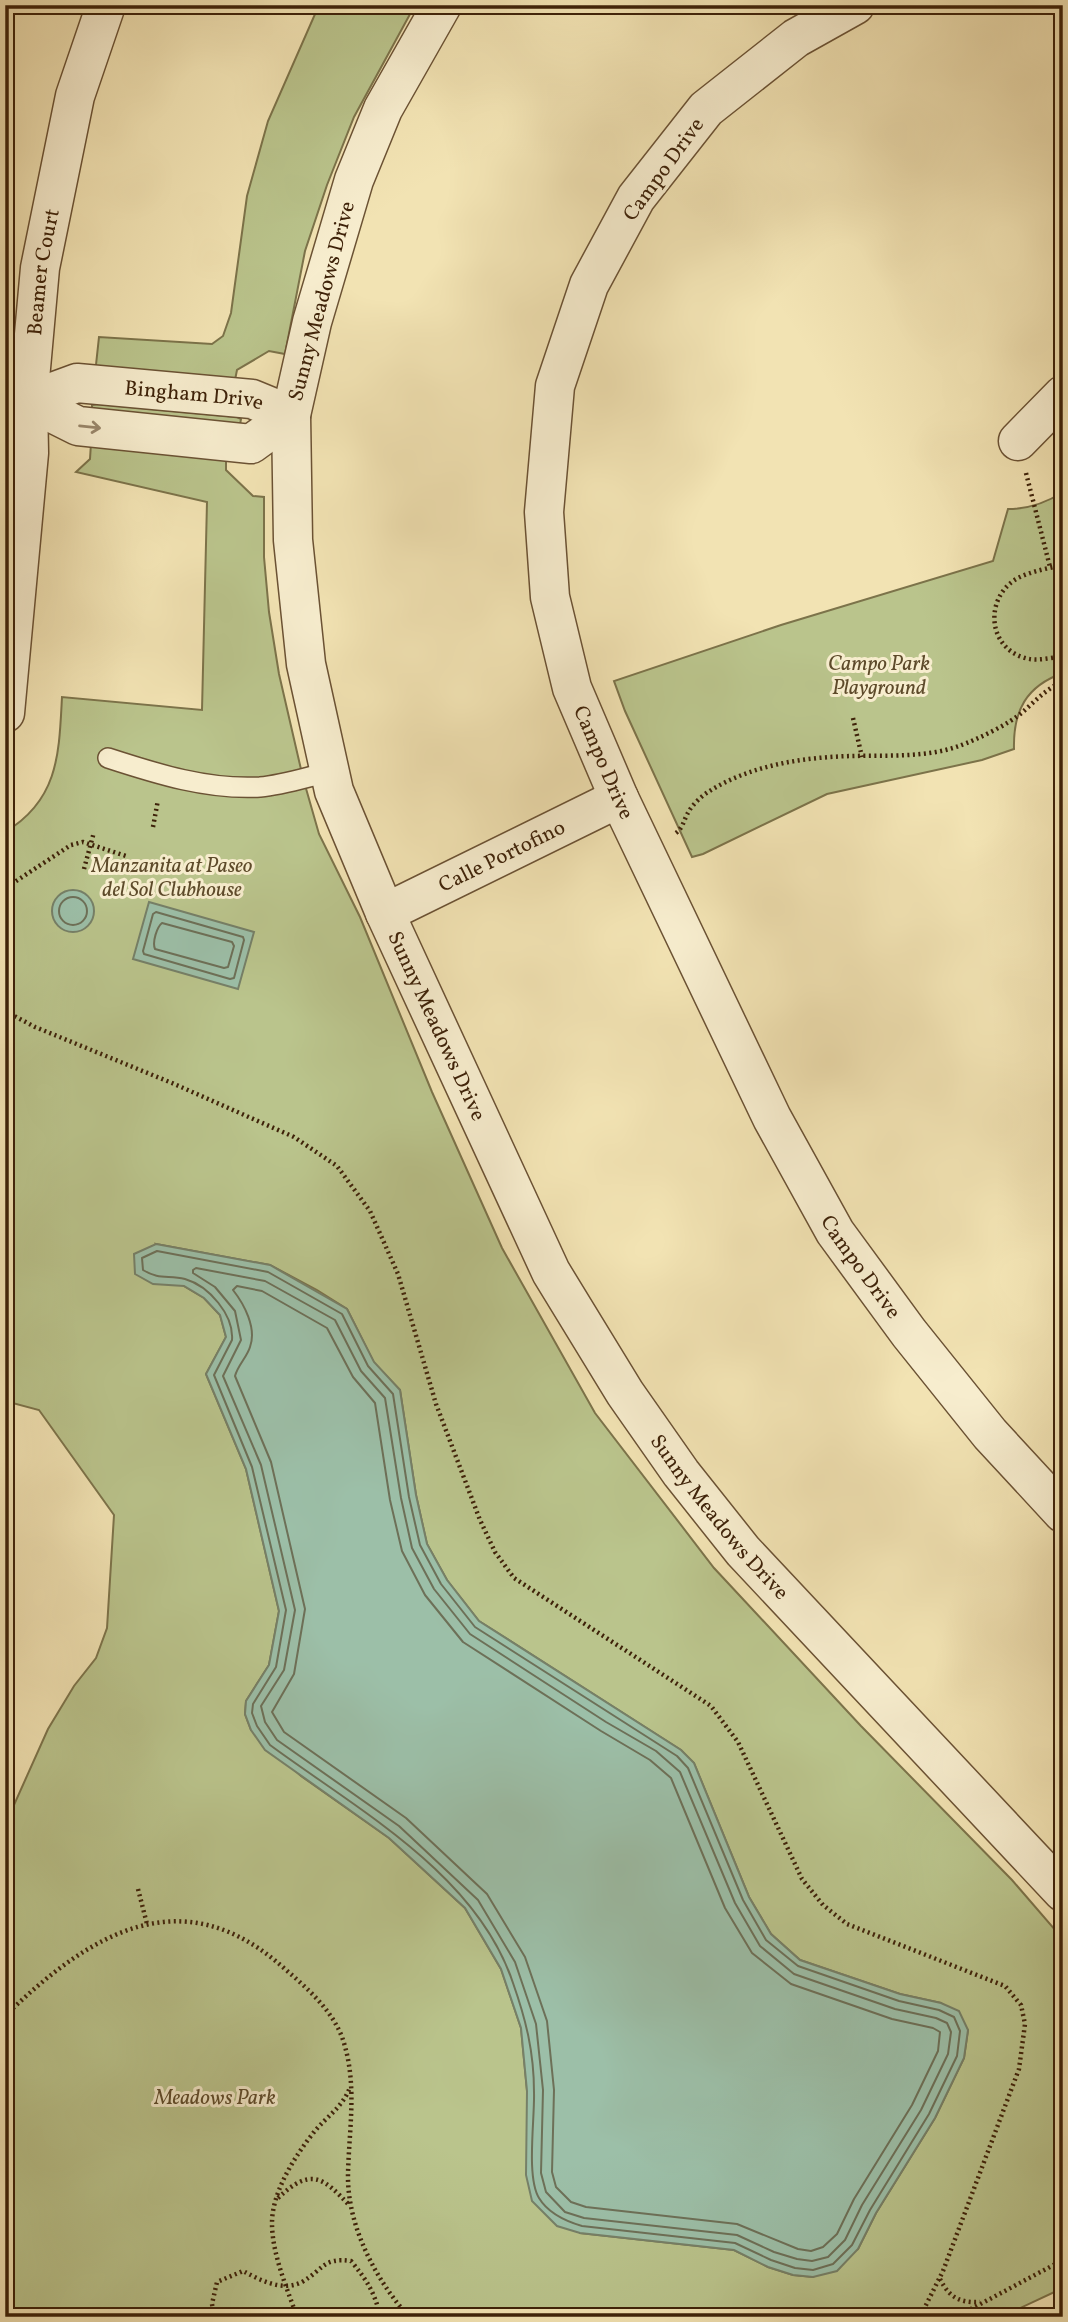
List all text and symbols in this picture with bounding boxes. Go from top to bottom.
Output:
street label: Campo Drive [617,112,712,228]
street label: Sunny Meadows Drive [282,198,363,404]
street label: Beamer Court [21,206,68,337]
street label: Bingham Drive [123,374,268,418]
one-way arrow [78,421,101,434]
park label: Campo Park Playground [828,650,930,703]
street label: Campo Drive [565,701,640,825]
street label: Calle Portofino [434,814,571,900]
park label: Manzanita at Paseo del Sol Clubhouse [91,852,253,905]
street label: Sunny Meadows Drive [379,927,492,1126]
street label: Campo Drive [812,1210,907,1325]
street label: Sunny Meadows Drive [642,1429,795,1607]
park label: Meadows Park [153,2084,276,2113]

